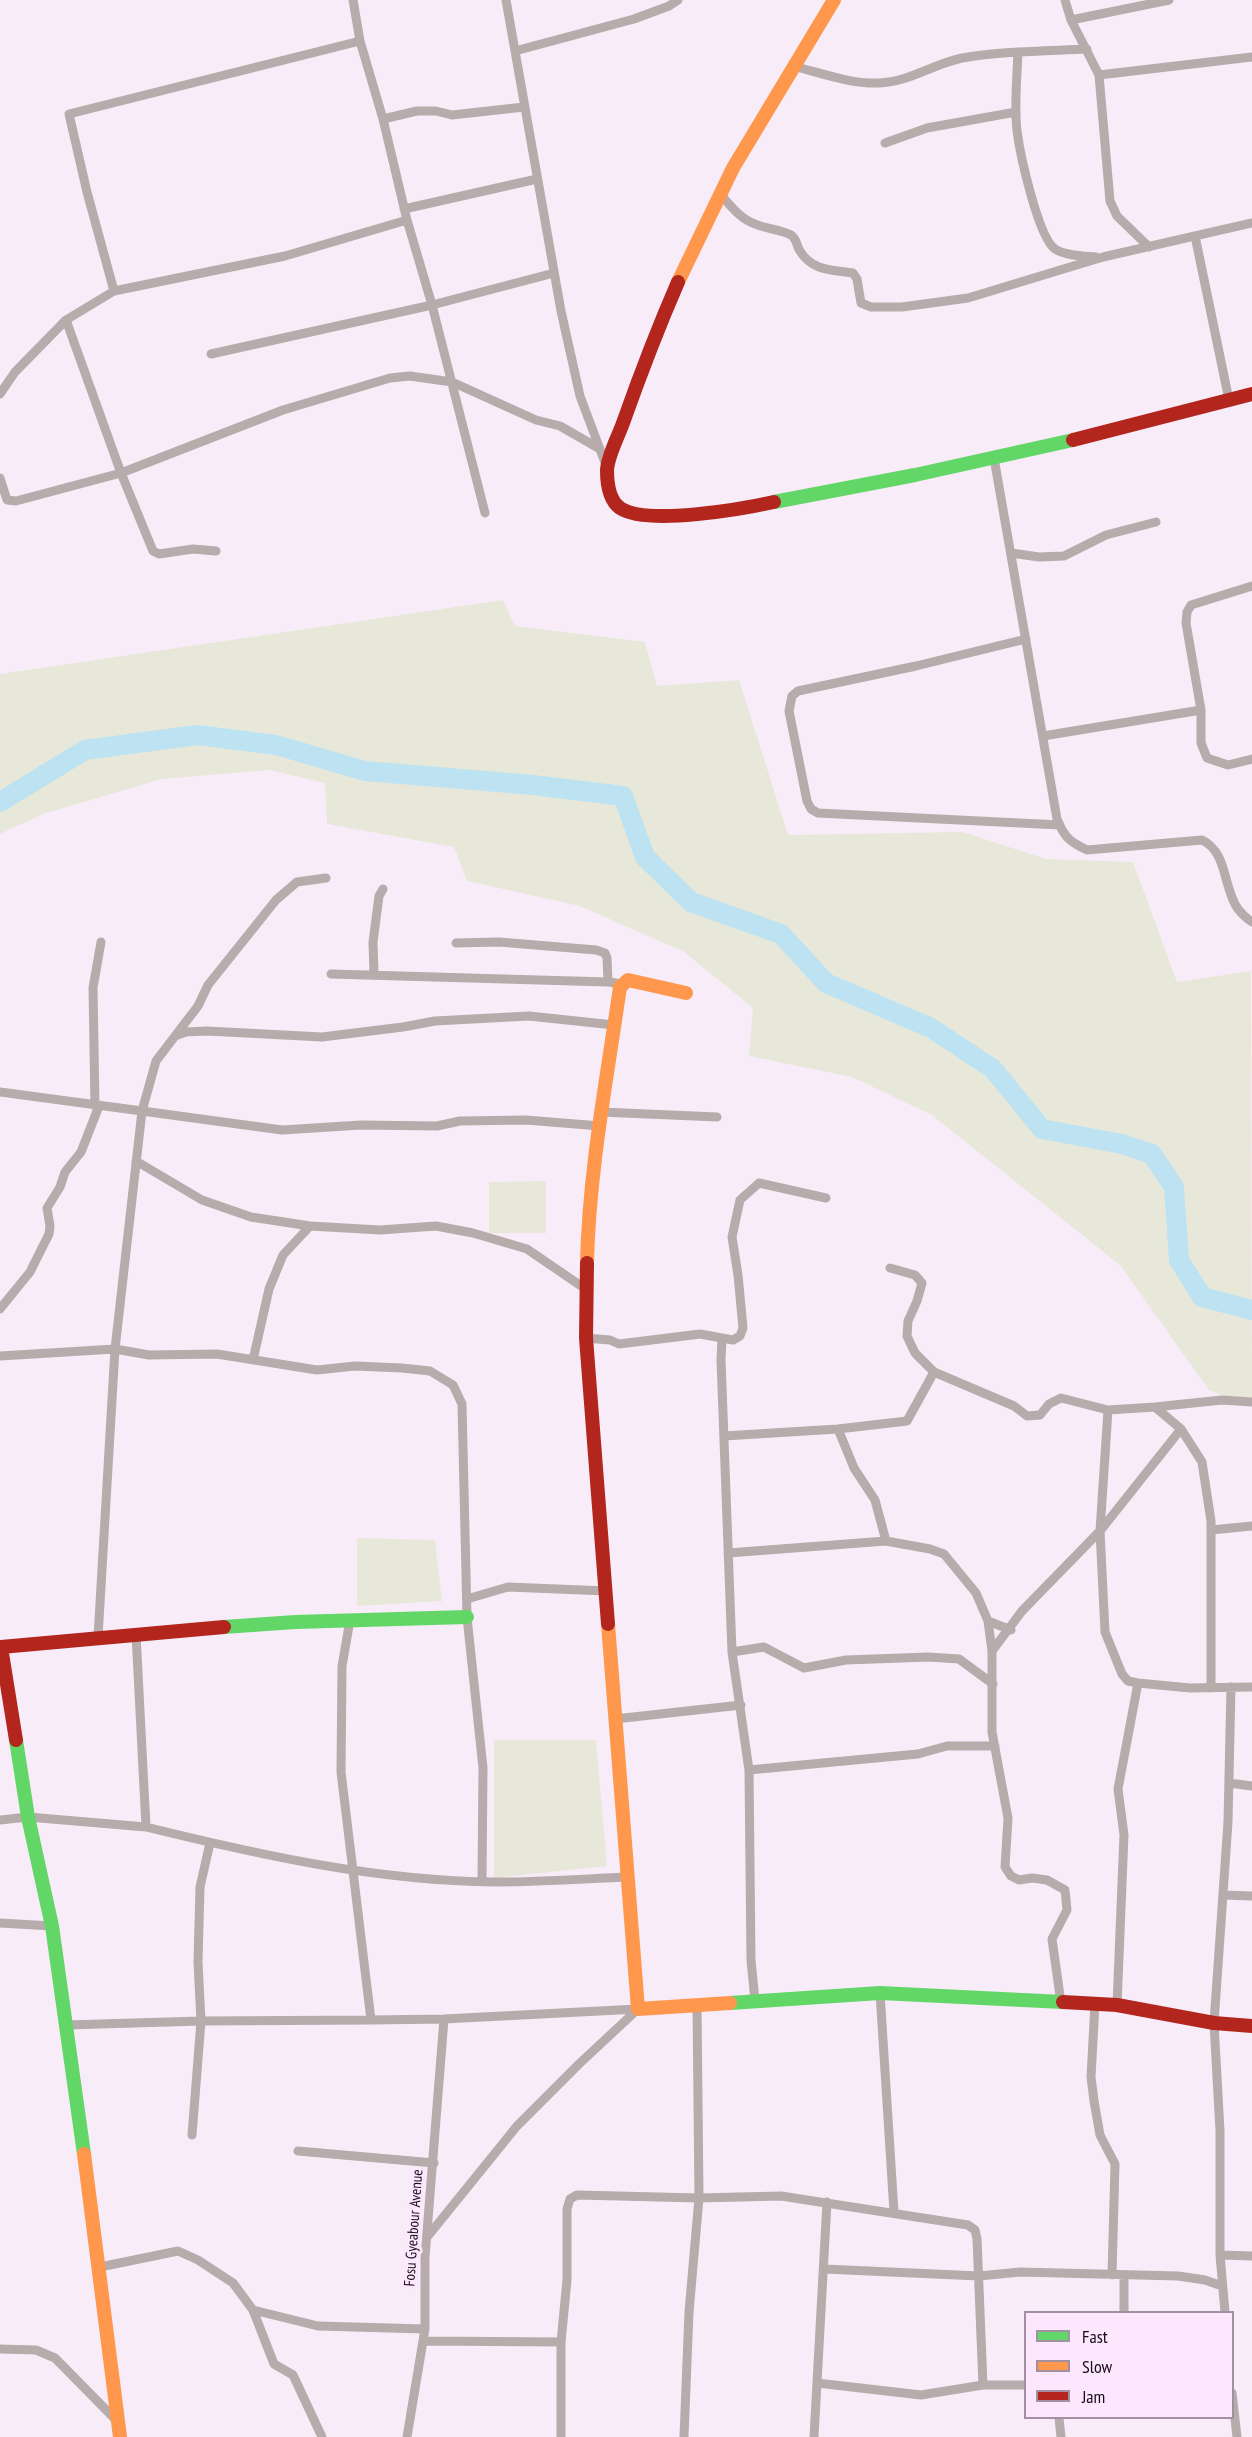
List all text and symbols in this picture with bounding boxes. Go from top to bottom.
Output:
street label: Fosu Gyeabour Avenue [401,2169,427,2287]
legend [1024,2311,1234,2419]
text: Fast [1082,2325,1108,2348]
text: Slow [1082,2355,1112,2378]
text: Jam [1082,2385,1105,2408]

